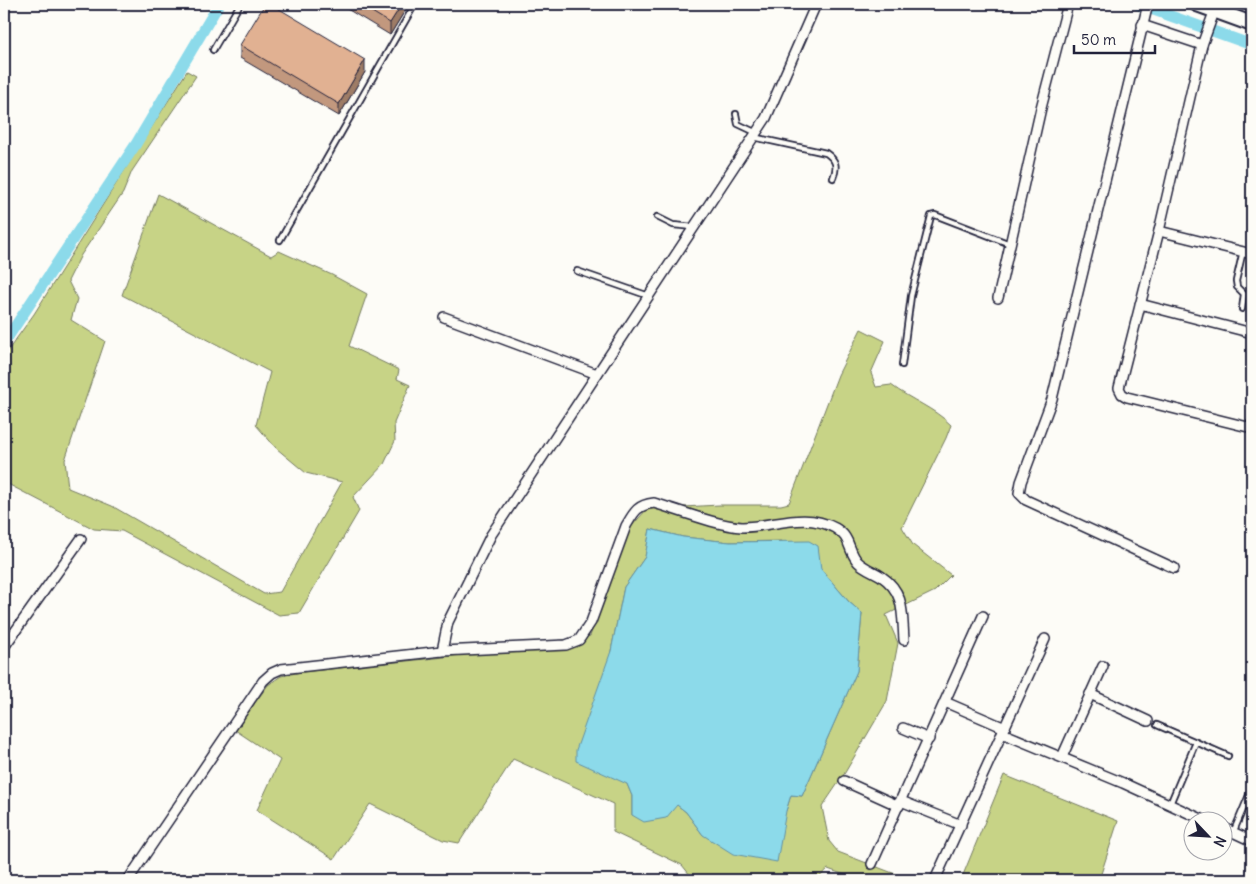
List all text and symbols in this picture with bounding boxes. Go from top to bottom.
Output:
scale bar [1074,22,1155,54]
text: 50 m [1081,30,1116,49]
north arrow [1184,812,1234,862]
text: N [1210,833,1230,850]

